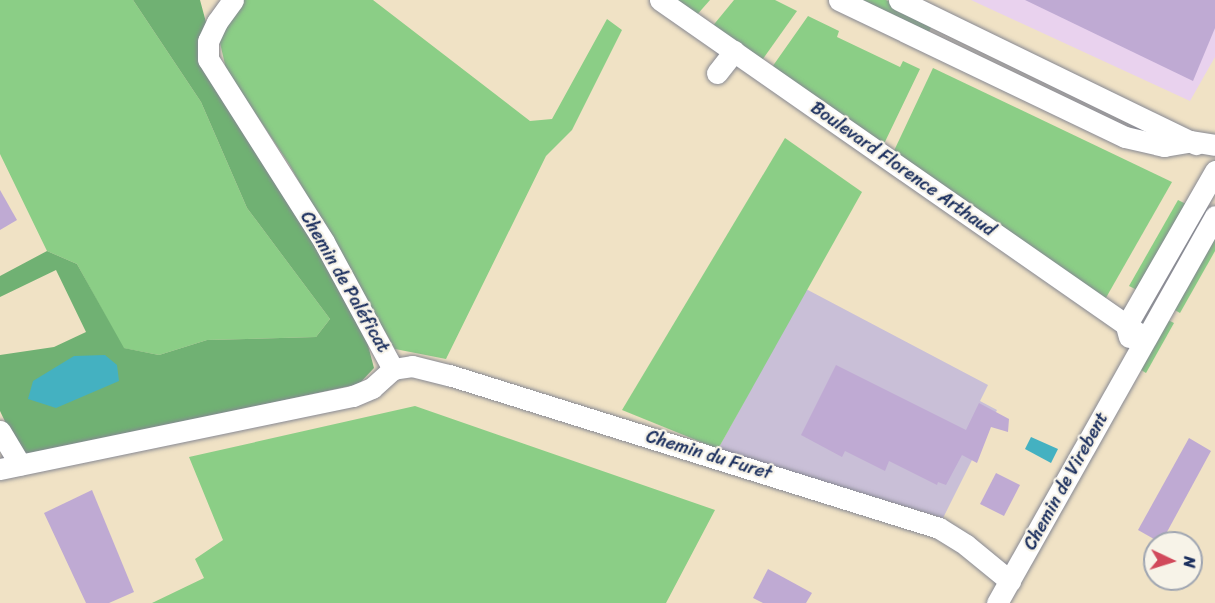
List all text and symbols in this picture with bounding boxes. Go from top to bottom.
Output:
street label: Boulevard Florence Arthaud [807,97,999,241]
street label: Chemin de Paléficat [296,208,394,356]
street label: Chemin de Virebent [1019,408,1113,554]
street label: Chemin du Furet [643,426,775,484]
north arrow [1143,531,1203,591]
text: N [1175,556,1204,569]

